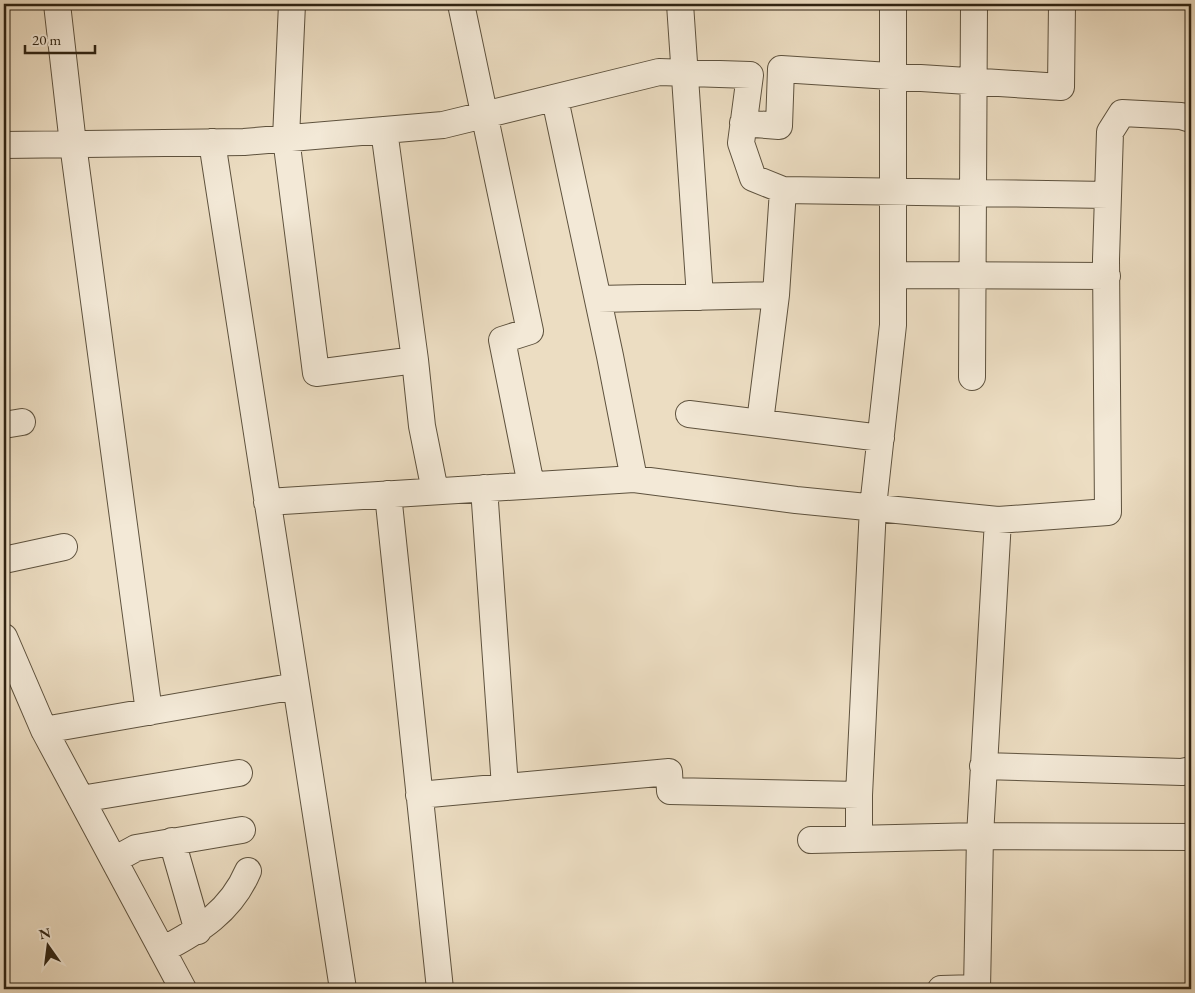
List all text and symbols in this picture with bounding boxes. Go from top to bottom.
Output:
scale bar [25,22,95,54]
text: 20 m [32,30,61,49]
north arrow [22,920,72,970]
text: N [37,923,53,943]

